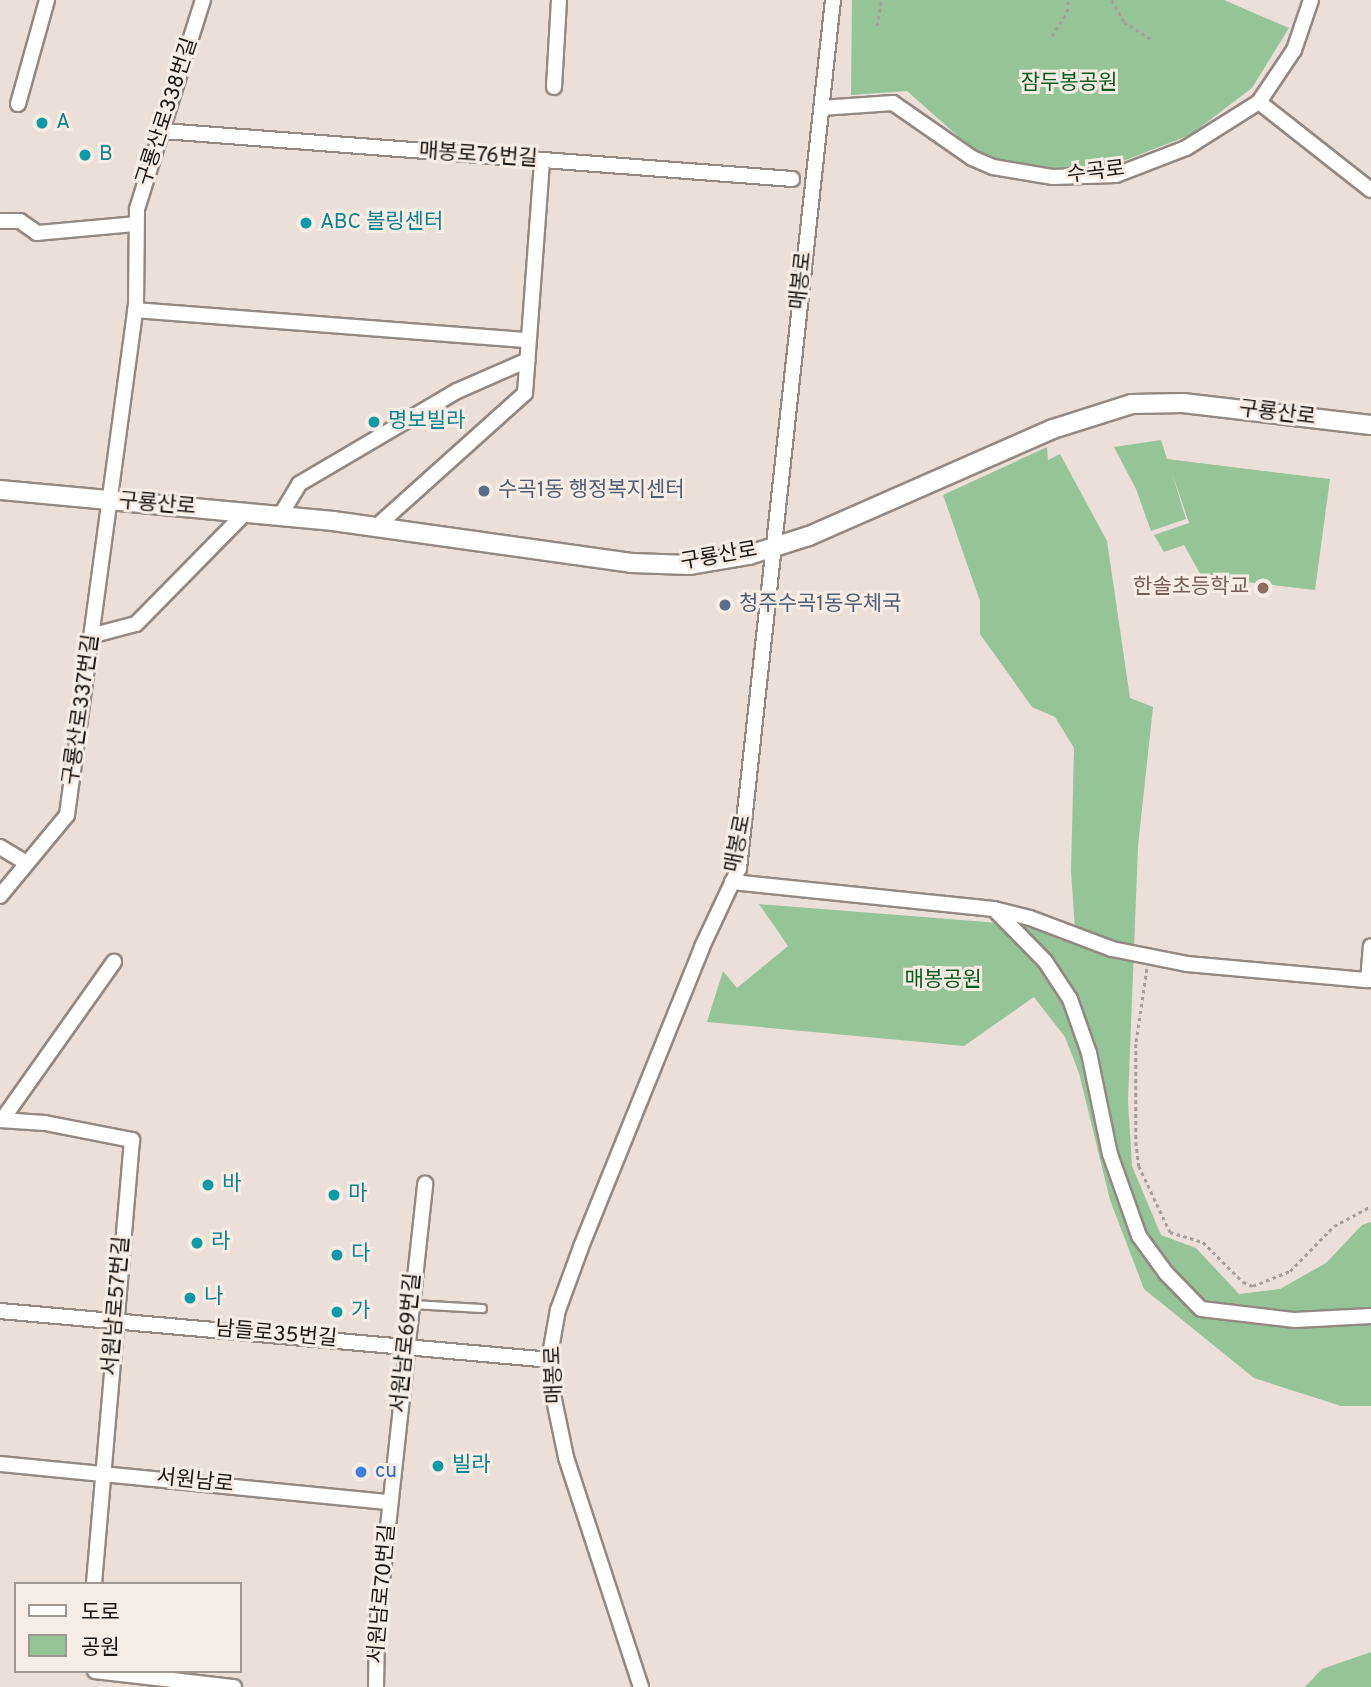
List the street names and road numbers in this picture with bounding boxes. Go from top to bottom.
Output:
street label: 구룡산로338번길 [132,35,204,189]
street label: 매봉로76번길 [418,139,538,173]
street label: 수곡로 [1066,157,1126,189]
street label: 매봉로 [786,251,818,311]
street label: 구룡산로 [1237,397,1317,431]
street label: 구룡산로 [117,489,197,521]
street label: 구룡산로 [679,538,759,576]
street label: 구룡산로337번길 [59,633,105,787]
street label: 매봉로 [721,813,757,875]
street label: 서원남로57번길 [98,1235,136,1377]
street label: 서원남로69번길 [387,1272,427,1414]
street label: 남들로35번길 [214,1317,338,1353]
street label: 매봉로 [541,1346,569,1404]
street label: 서원남로 [155,1465,235,1499]
street label: 서원남로70번길 [364,1523,402,1665]

